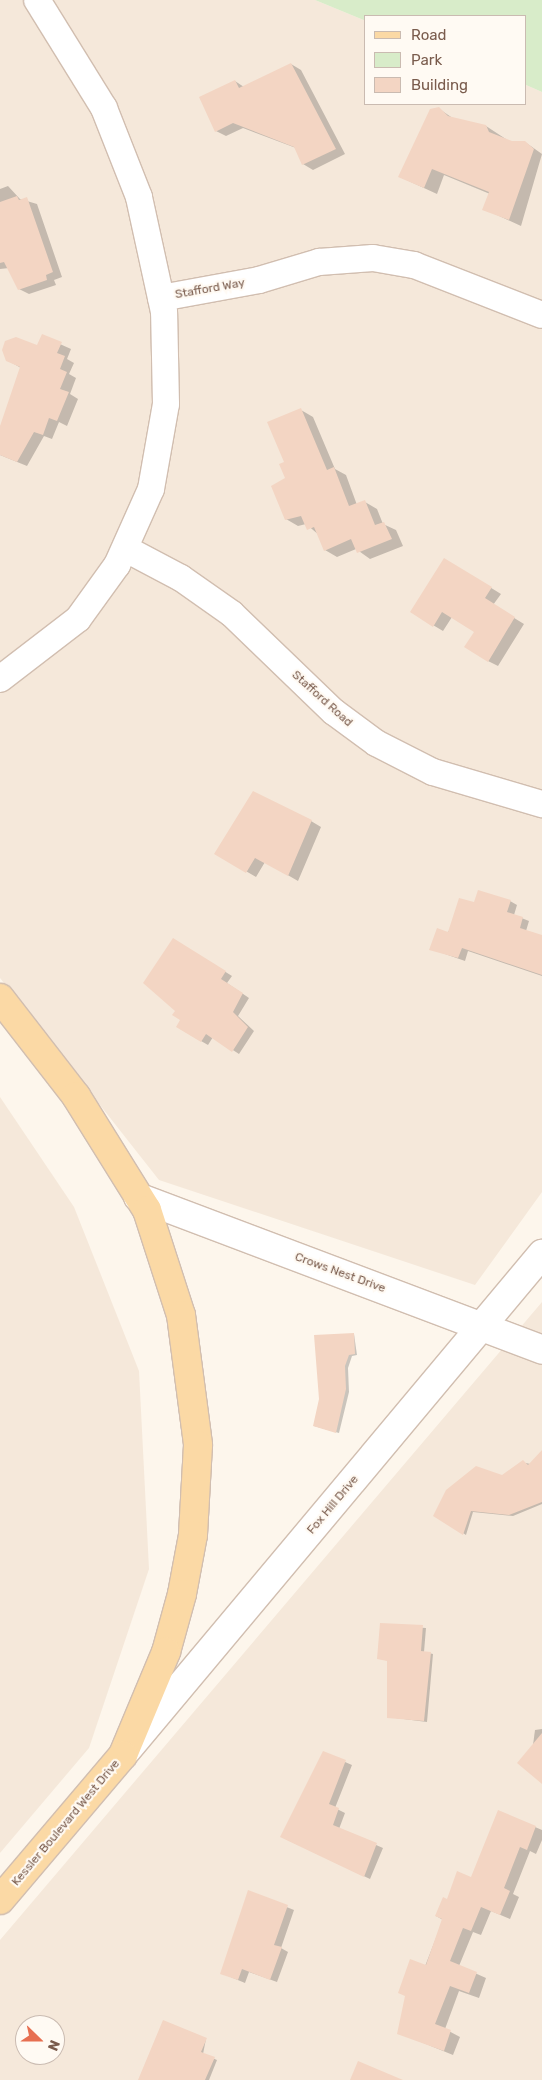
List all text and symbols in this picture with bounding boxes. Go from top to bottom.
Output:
legend [364,15,527,105]
text: Road [411,26,447,44]
text: Park [411,51,442,69]
text: Building [411,76,468,94]
street label: Stafford Way [174,276,246,302]
street label: Stafford Road [289,668,355,730]
street label: Crows Nest Drive [293,1250,387,1296]
street label: Fox Hill Drive [304,1473,362,1537]
street label: Kessler Boulevard West Drive [9,1757,123,1889]
north arrow [15,2015,65,2065]
text: N [44,2038,63,2053]

